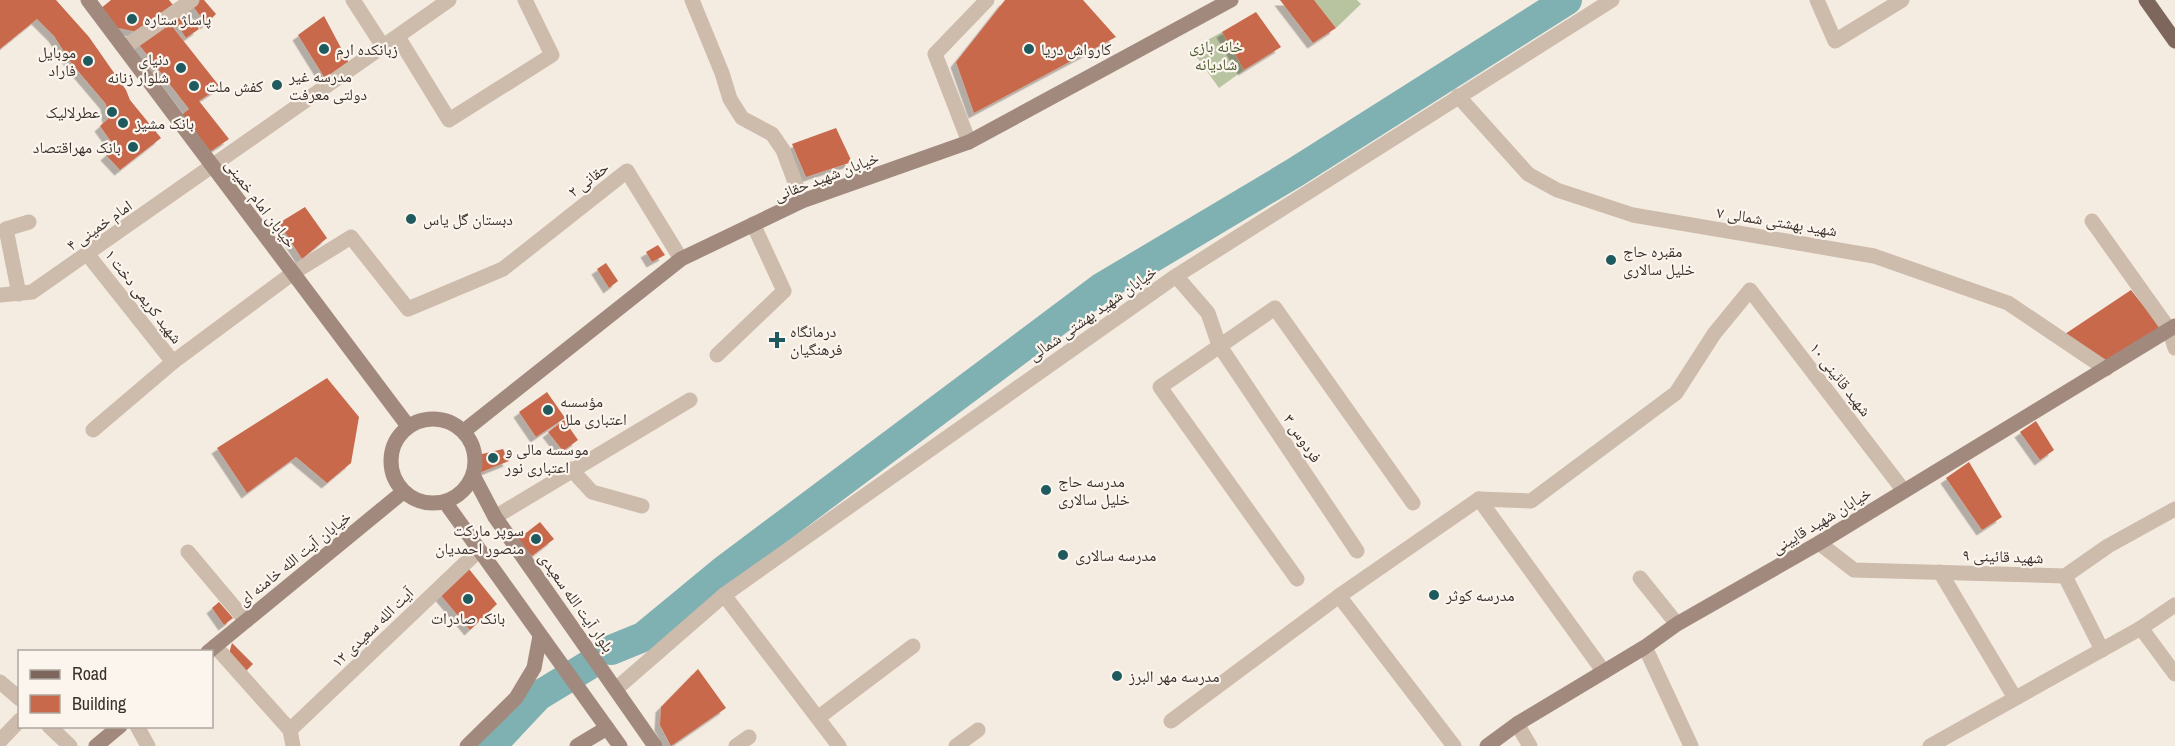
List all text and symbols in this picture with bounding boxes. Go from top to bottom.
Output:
place label: پاسا‍‍‍ژ ستاره [144,8,212,30]
marker: پاسا‍‍‍ژ ستاره [125,12,139,26]
park label: خانه بازی شادیانه [1189,35,1243,75]
place label: زبانکده ارم [336,38,398,60]
place label: کارواش دریا [1041,38,1112,60]
place label: موبایل فاراد [38,41,76,81]
marker: زبانکده ارم [317,42,331,56]
marker: کارواش دریا [1022,42,1036,56]
place label: دنیای شلوار زنانه [107,48,169,88]
marker: موبایل فاراد [81,54,95,68]
marker: دنیای شلوار زنانه [174,61,188,75]
place label: مدرسه غیر دولتی معرفت [288,65,367,105]
place label: کفش ملت [206,75,263,97]
marker: مدرسه غیر دولتی معرفت [270,78,284,92]
marker: کفش ملت [187,79,201,93]
place label: عطرلالیک [46,101,100,123]
marker: عطرلالیک [105,105,119,119]
place label: بانک مشیز [134,112,194,134]
marker: بانک مشیز [116,116,130,130]
place label: بانک مهراقتصاد [33,136,121,158]
marker: بانک مهراقتصاد [126,140,140,154]
street label: خیابان شهید حقانی [770,146,882,206]
street label: خیابان امام خمینی [220,154,302,252]
street label: حقانی ۲ [563,156,613,202]
street label: امام خمینی ۴ [62,194,136,256]
street label: شهید بهشتی شمالی ۷ [1715,201,1839,241]
place label: دبستان گل یاس [423,208,513,230]
marker: دبستان گل یاس [404,212,418,226]
place label: مقبره حاج خلیل سالاری [1623,240,1695,280]
street label: شهید کریمی دخت ۱ [100,244,188,348]
marker: مقبره حاج خلیل سالاری [1604,253,1618,267]
street label: خیابان شهید بهشتی شمالی [1023,260,1161,366]
place label: درمانگاه فرهنگیان [790,320,843,360]
marker: درمانگاه فرهنگیان [768,331,786,349]
street label: شهید قائینی ۱۰ [1805,337,1877,421]
place label: مؤسسه اعتباری ملل [560,390,627,430]
marker: مؤسسه اعتباری ملل [541,403,555,417]
street label: فردوس ۳ [1279,409,1327,467]
place label: موسسه مالی و اعتباری نور [504,438,589,478]
marker: موسسه مالی و اعتباری نور [486,451,500,465]
place label: مدرسه حاج خلیل سالاری [1058,470,1130,510]
street label: خیابان شهید قایینی [1767,482,1875,558]
marker: مدرسه حاج خلیل سالاری [1039,483,1053,497]
street label: خیابان آیت الله خامنه ای [233,505,355,611]
place label: سوپر مارکت منصور احمدیان [435,519,524,559]
marker: سوپر مارکت منصور احمدیان [529,532,543,546]
place label: مدرسه سالاری [1075,544,1156,566]
street label: شهید قائینی ۹ [1962,544,2044,568]
street label: بلوار آیت الله سعیدی [534,547,620,657]
marker: مدرسه سالاری [1056,548,1070,562]
street label: آیت الله سعیدی ۱۲ [326,581,419,672]
place label: مدرسه کوثر [1445,584,1515,606]
marker: مدرسه کوثر [1427,588,1441,602]
marker: بانک صادرات [461,592,475,606]
place label: بانک صادرات [431,607,505,629]
legend [18,650,213,728]
text: Road [72,661,107,686]
place label: مدرسه مهر البرز [1128,665,1219,687]
marker: مدرسه مهر البرز [1110,669,1124,683]
text: Building [72,691,127,716]

